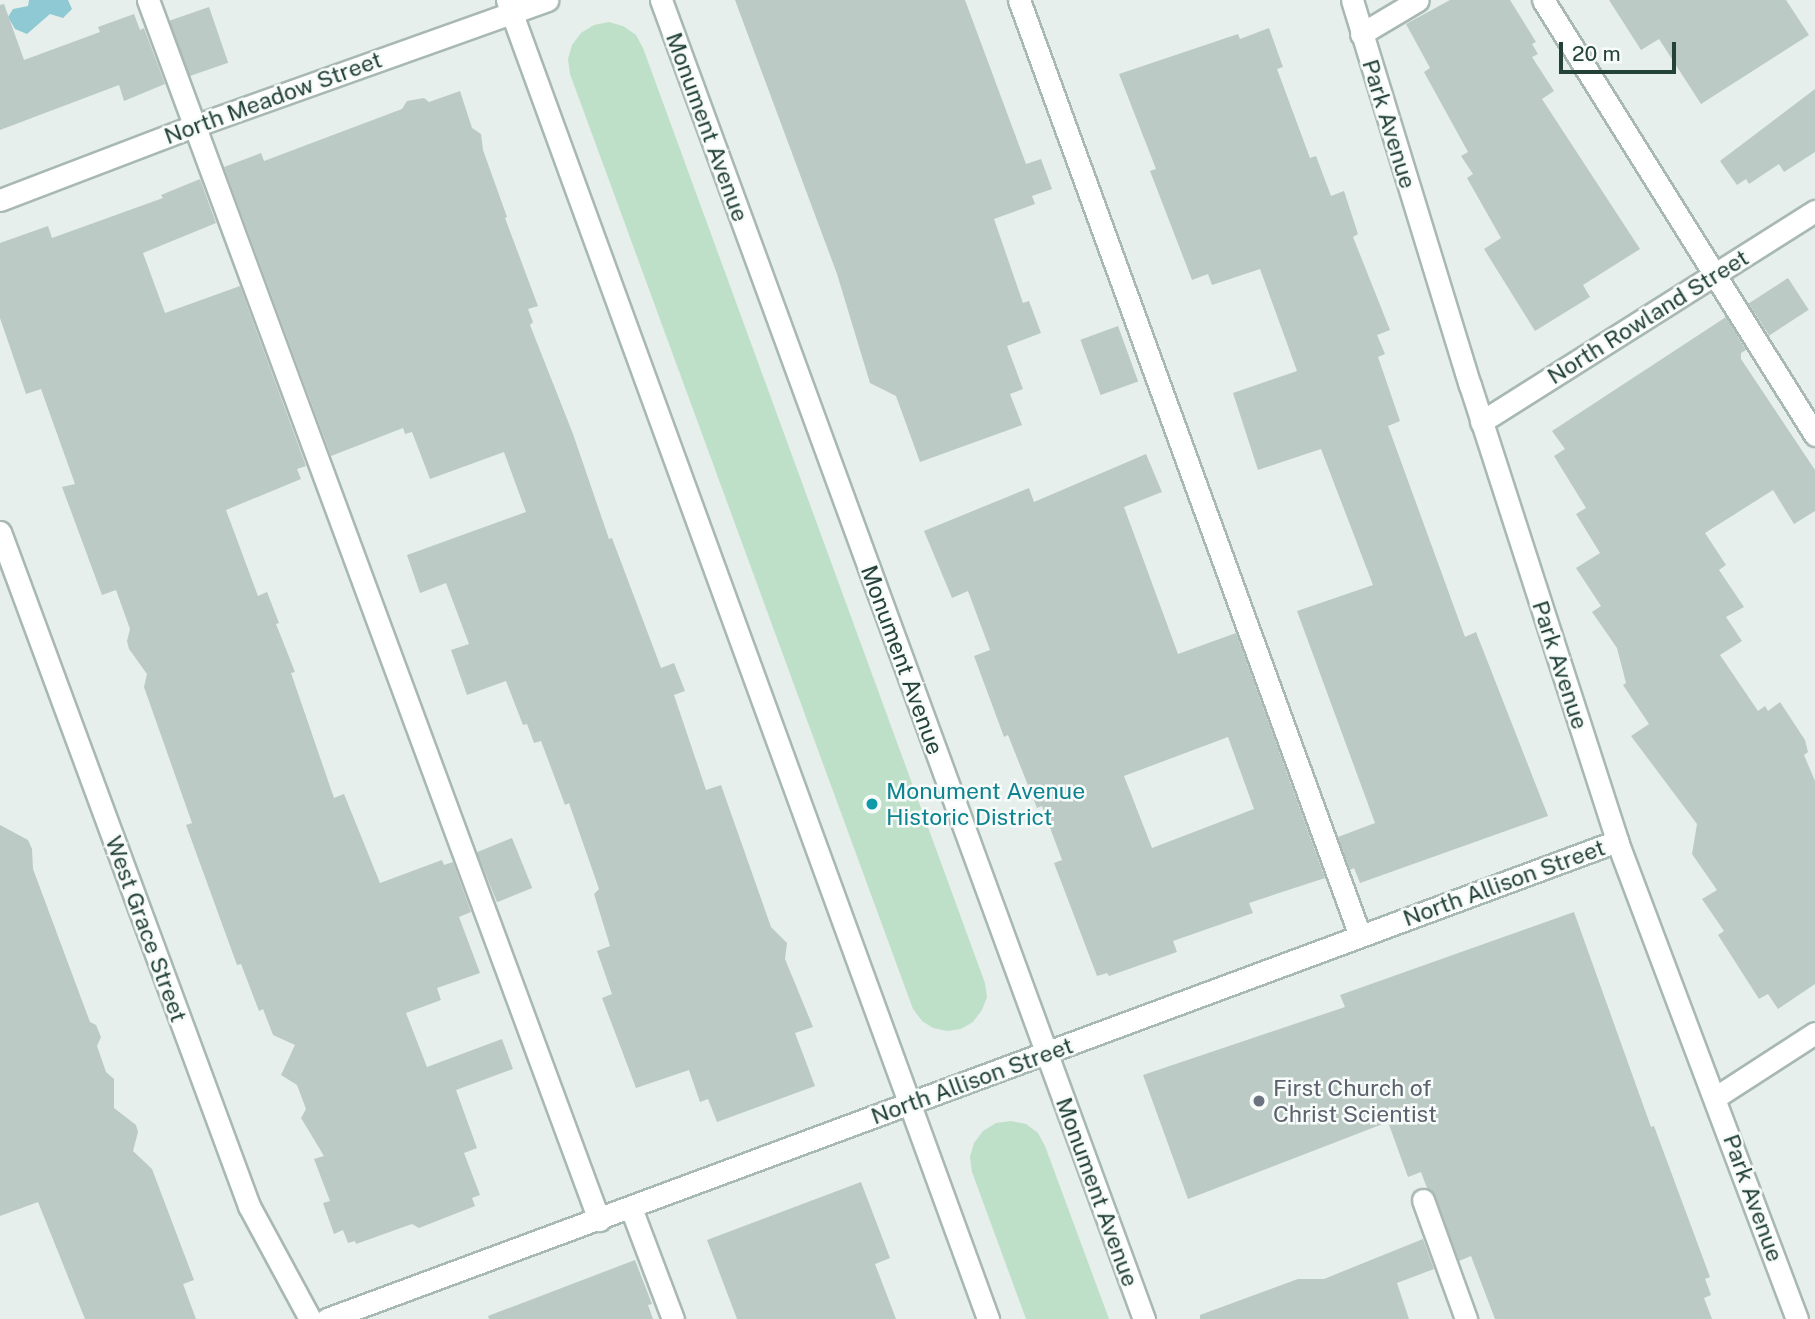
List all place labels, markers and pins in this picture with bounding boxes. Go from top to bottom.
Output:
place label: Monument Avenue Historic District [886,777,1085,831]
marker: Monument Avenue Historic District [864,796,880,812]
place label: First Church of Christ Scientist [1273,1074,1437,1128]
marker: First Church of Christ Scientist [1251,1093,1267,1109]

